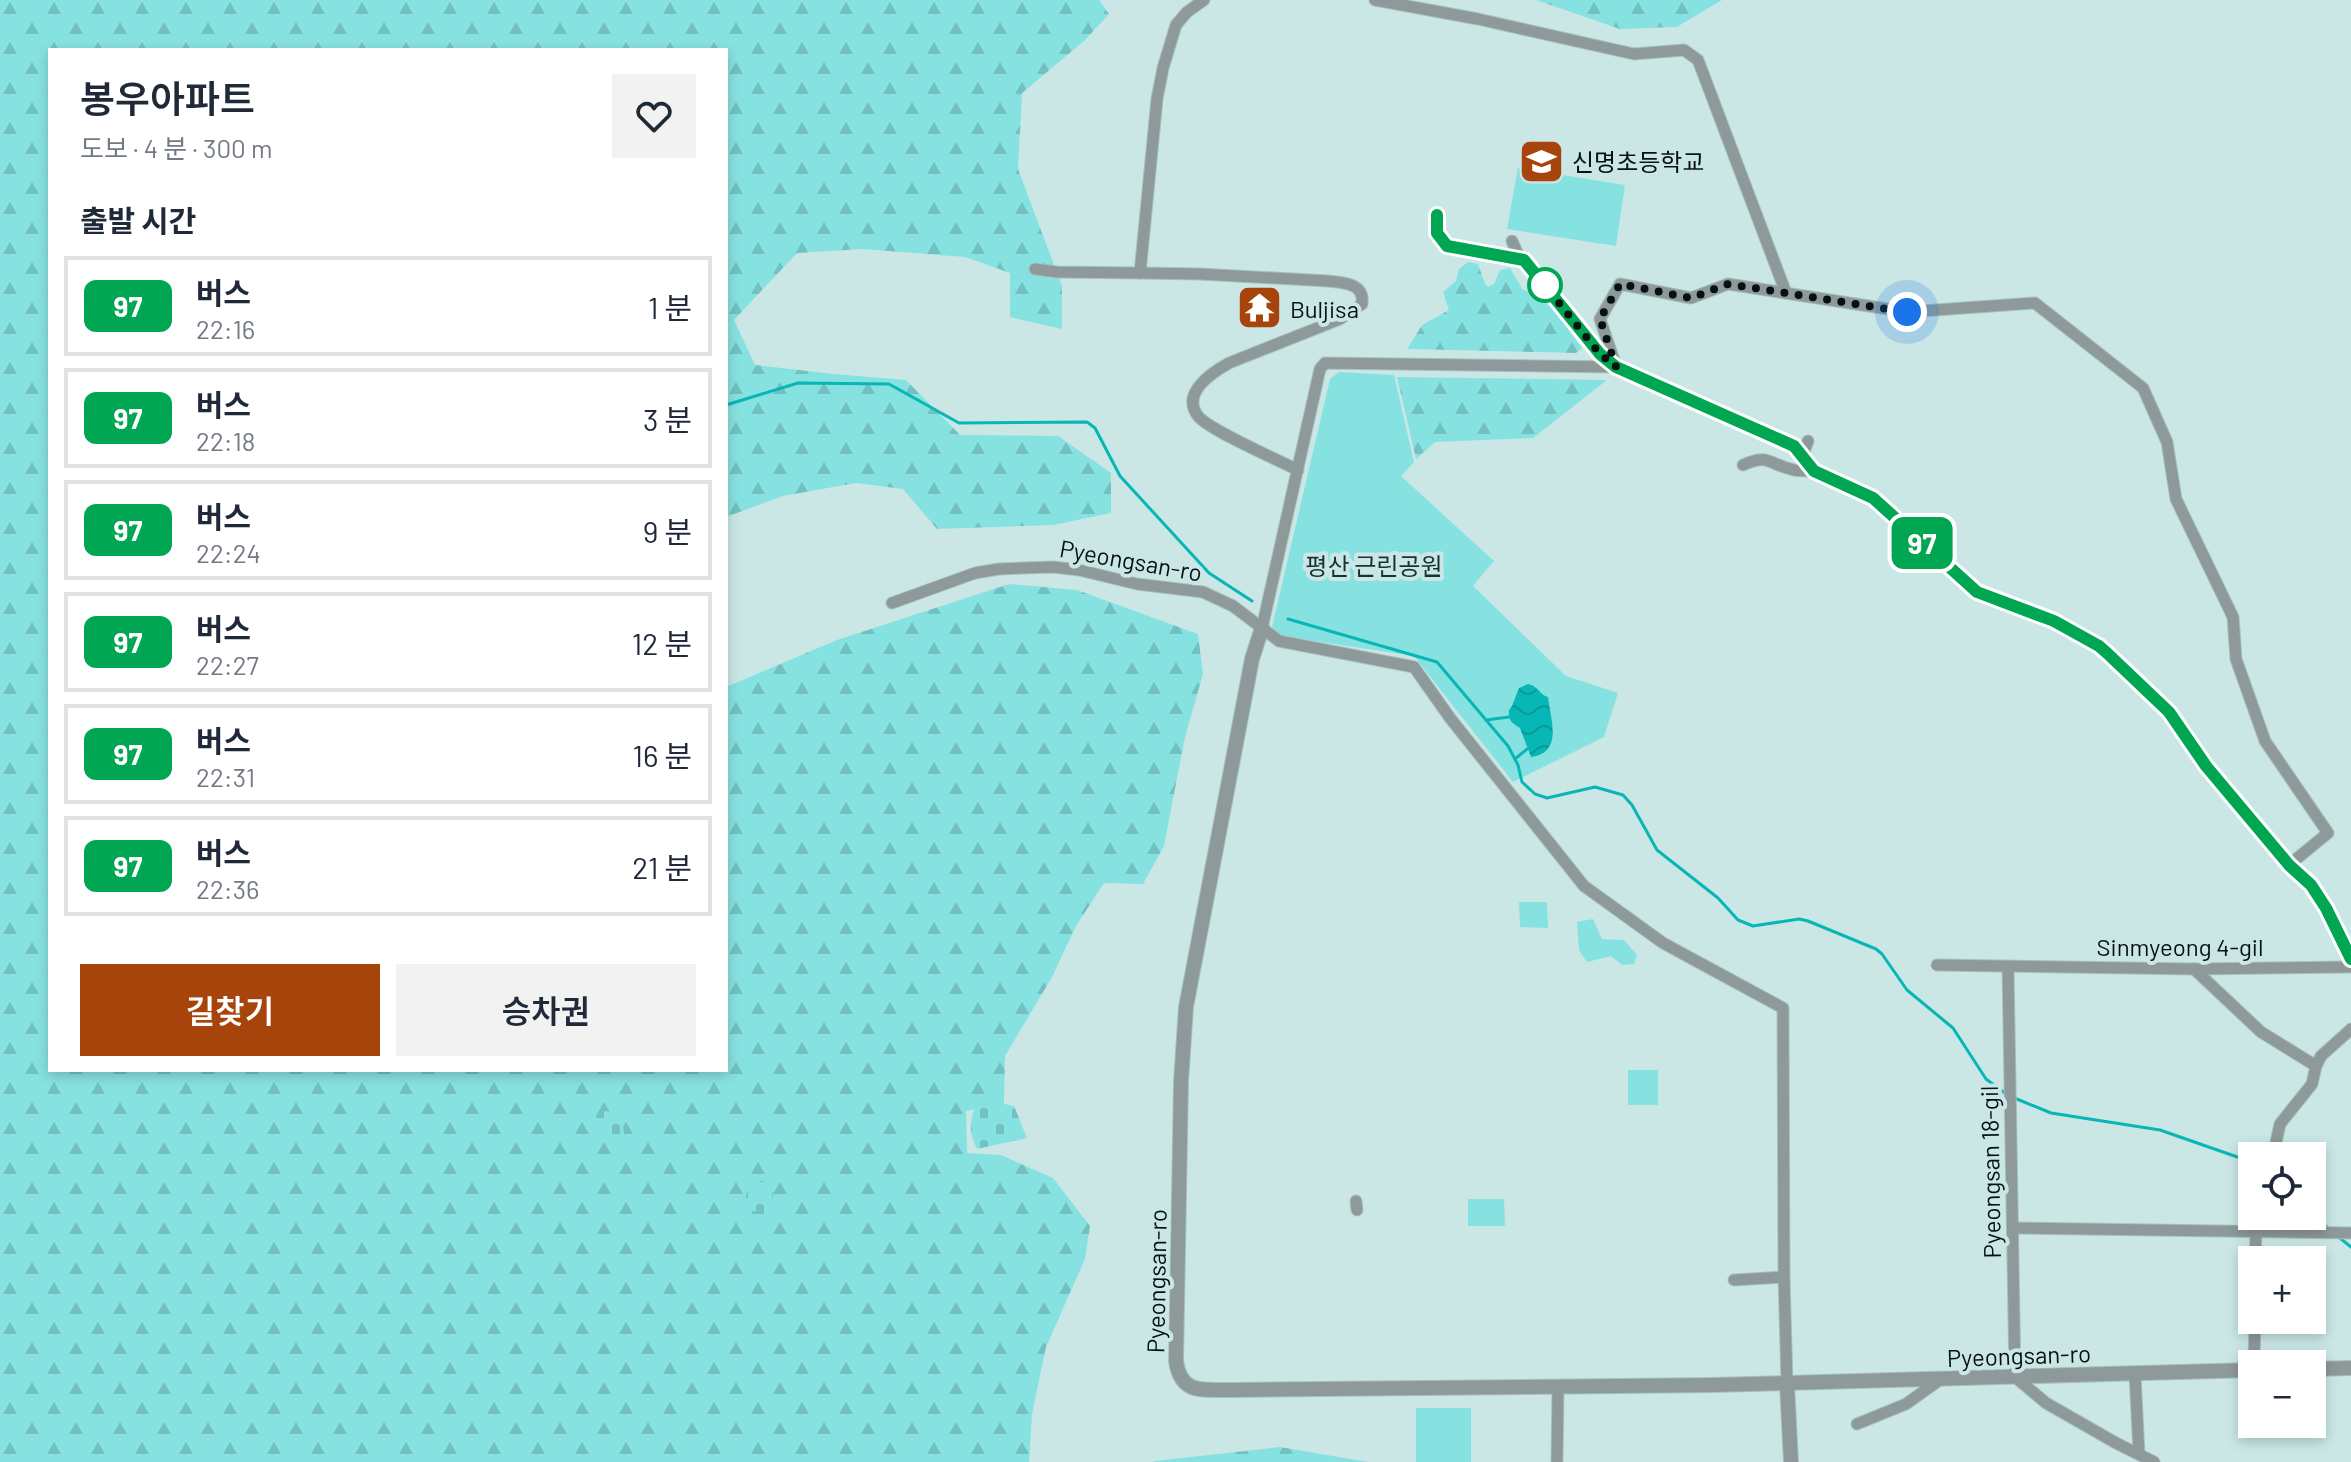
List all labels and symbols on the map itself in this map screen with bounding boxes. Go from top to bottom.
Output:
school or university icon: 신명초등학교 [1517,137,1565,185]
place label: 신명초등학교 [1572,147,1704,176]
unlabelled marker [1528,268,1562,302]
temple icon: Buljisa [1235,284,1283,332]
your location [1887,292,1927,332]
place label: Buljisa [1290,294,1359,323]
line badge: 97 [1886,517,1958,569]
street label: Pyeongsan-ro [1058,533,1204,587]
park label: 평산 근린공원 [1305,551,1443,580]
street label: Sinmyeong 4-gil [2097,932,2263,961]
street label: Pyeongsan 18-gil [1974,1085,2006,1259]
street label: Pyeongsan-ro [1140,1209,1172,1353]
street label: Pyeongsan-ro [1946,1338,2092,1372]

